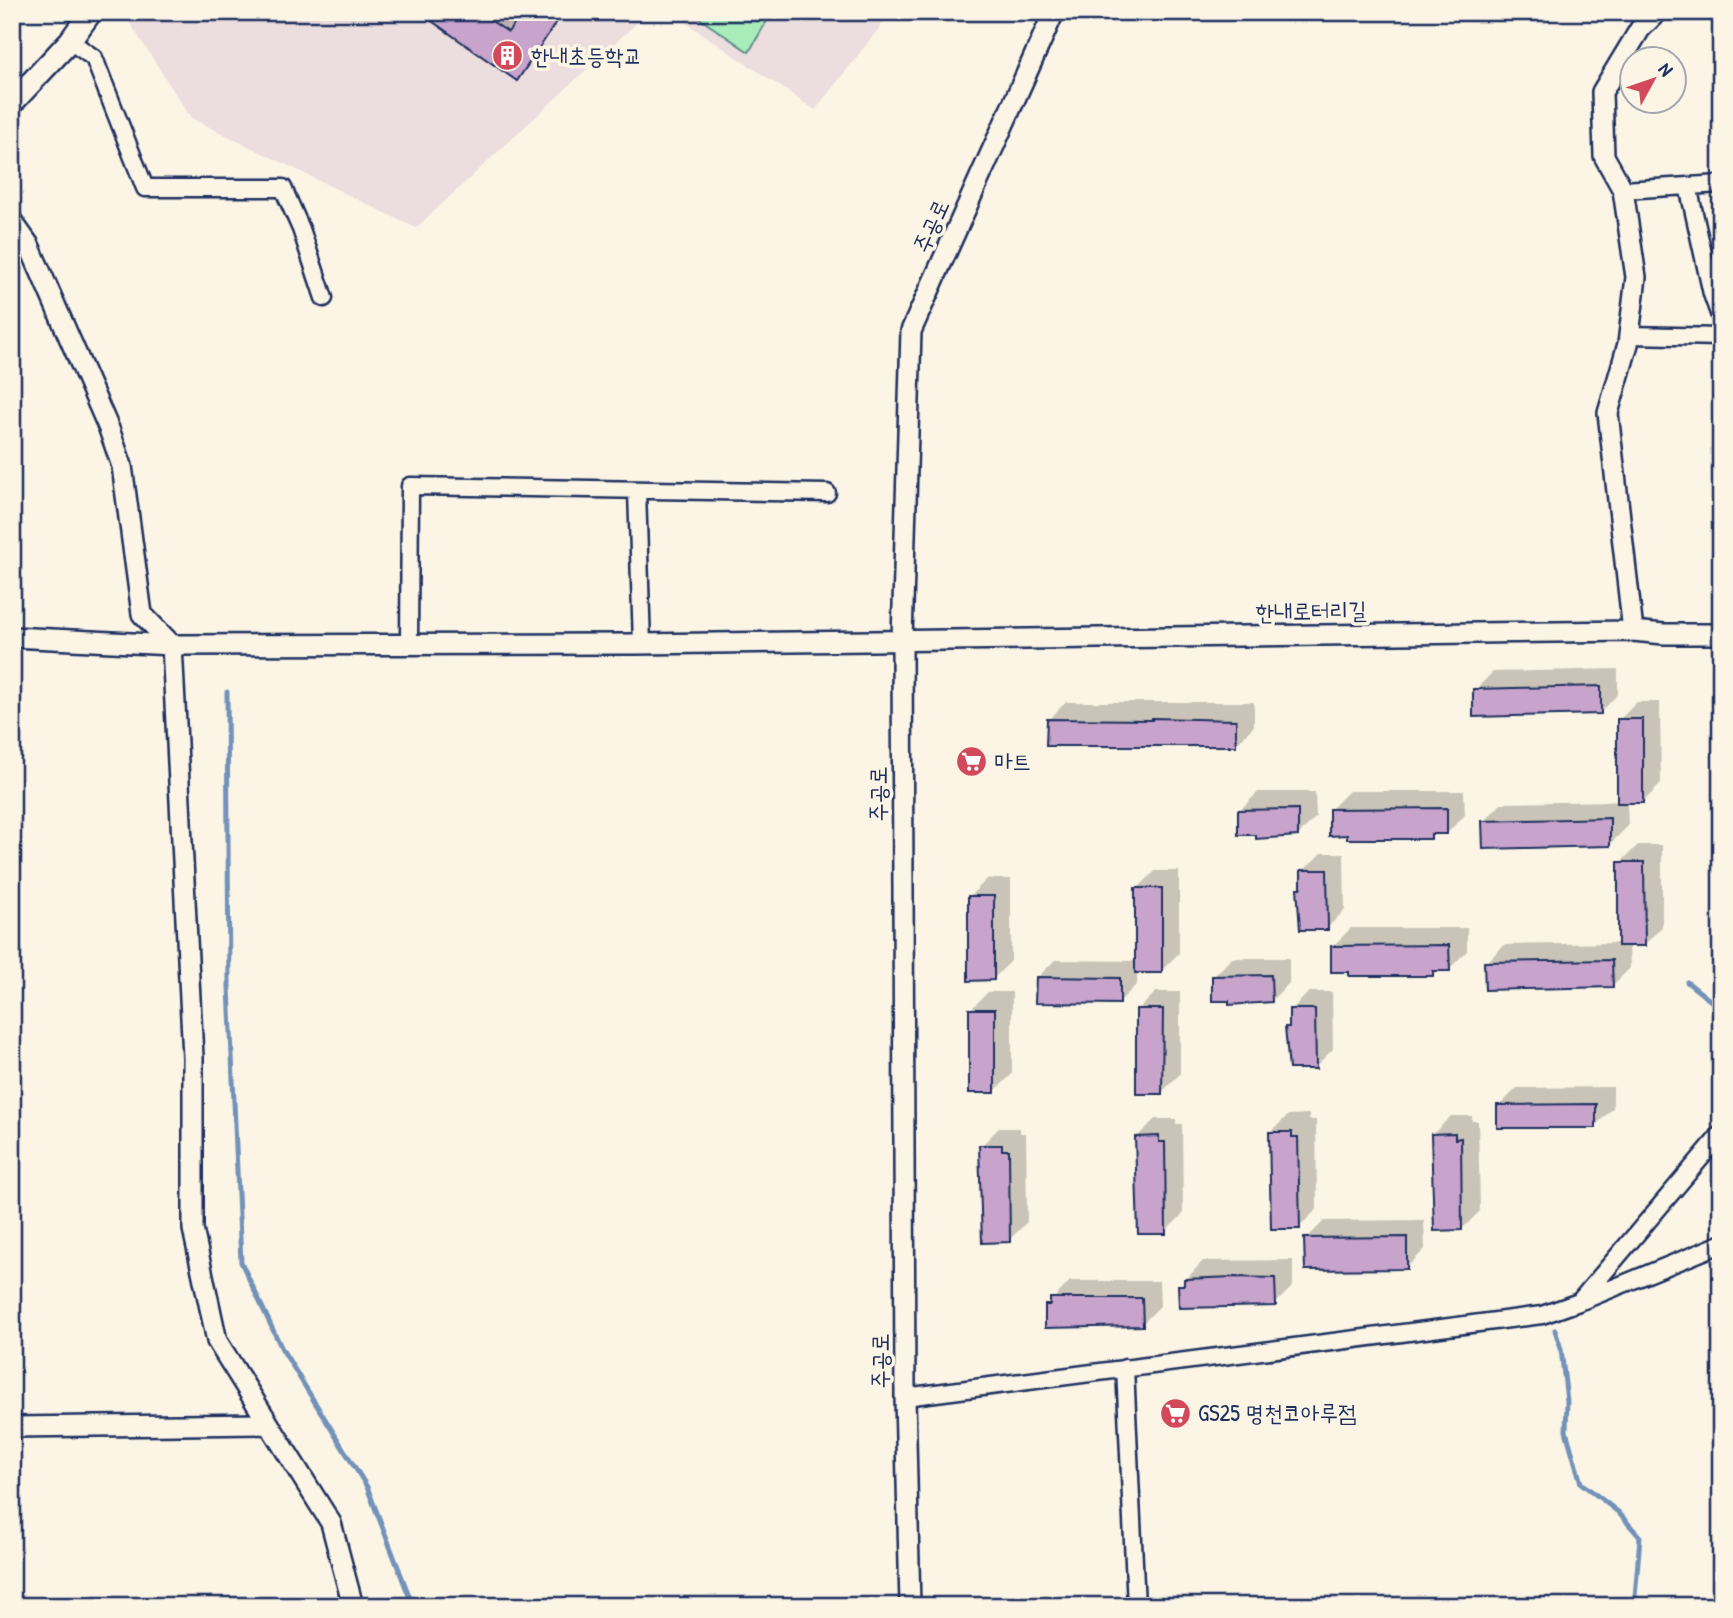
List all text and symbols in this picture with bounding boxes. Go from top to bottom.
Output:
building icon: 한내초등학교 [491,39,525,73]
place label: 한내초등학교 [531,40,642,71]
north arrow [1618,46,1688,116]
text: N [1653,57,1679,81]
street label: 주공로 [905,194,956,257]
street label: 한내로터리길 [1255,594,1367,627]
supermarket icon: 마트 [954,744,988,778]
place label: 마트 [994,745,1031,776]
street label: 주공로 [862,766,893,822]
street label: 주공로 [864,1333,895,1389]
supermarket icon: GS25 명천코아루점 [1158,1396,1192,1430]
place label: GS25 명천코아루점 [1198,1397,1356,1428]

